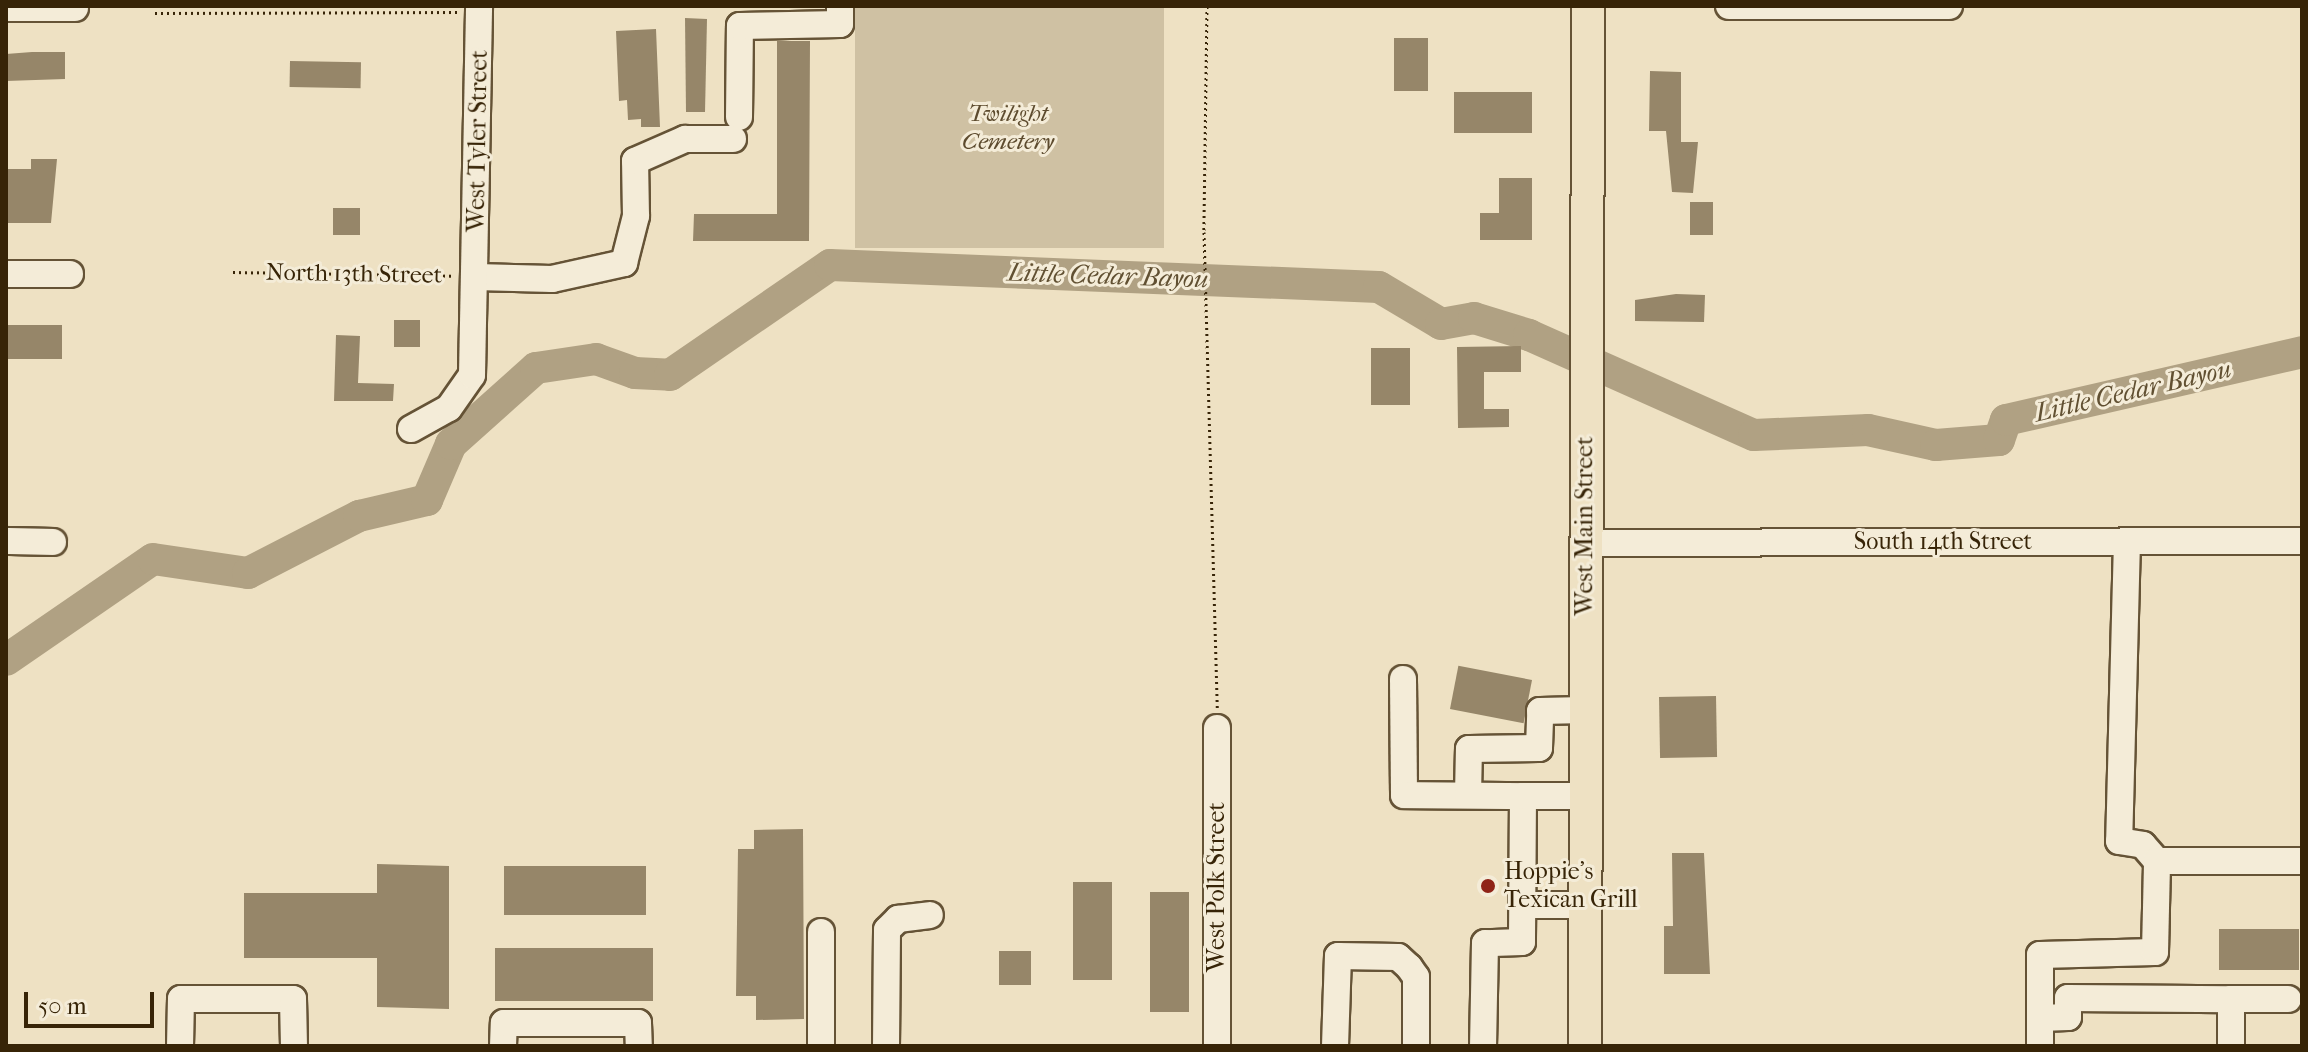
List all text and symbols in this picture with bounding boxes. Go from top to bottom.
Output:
street label: West Tyler Street [462,50,494,232]
park label: Twilight Cemetery [962,100,1054,156]
water label: Little Cedar Bayou [1007,257,1209,295]
street label: North 13th Street [266,258,442,290]
water label: Little Cedar Bayou [2032,353,2234,429]
street label: West Main Street [1571,437,1599,615]
street label: South 14th Street [1854,528,2032,556]
street label: West Polk Street [1203,802,1231,972]
place label: Hoppie's Texican Grill [1504,858,1638,914]
marker: Hoppie's Texican Grill [1479,877,1497,895]
scale bar [28,976,158,1026]
text: 50 m [38,992,87,1020]

